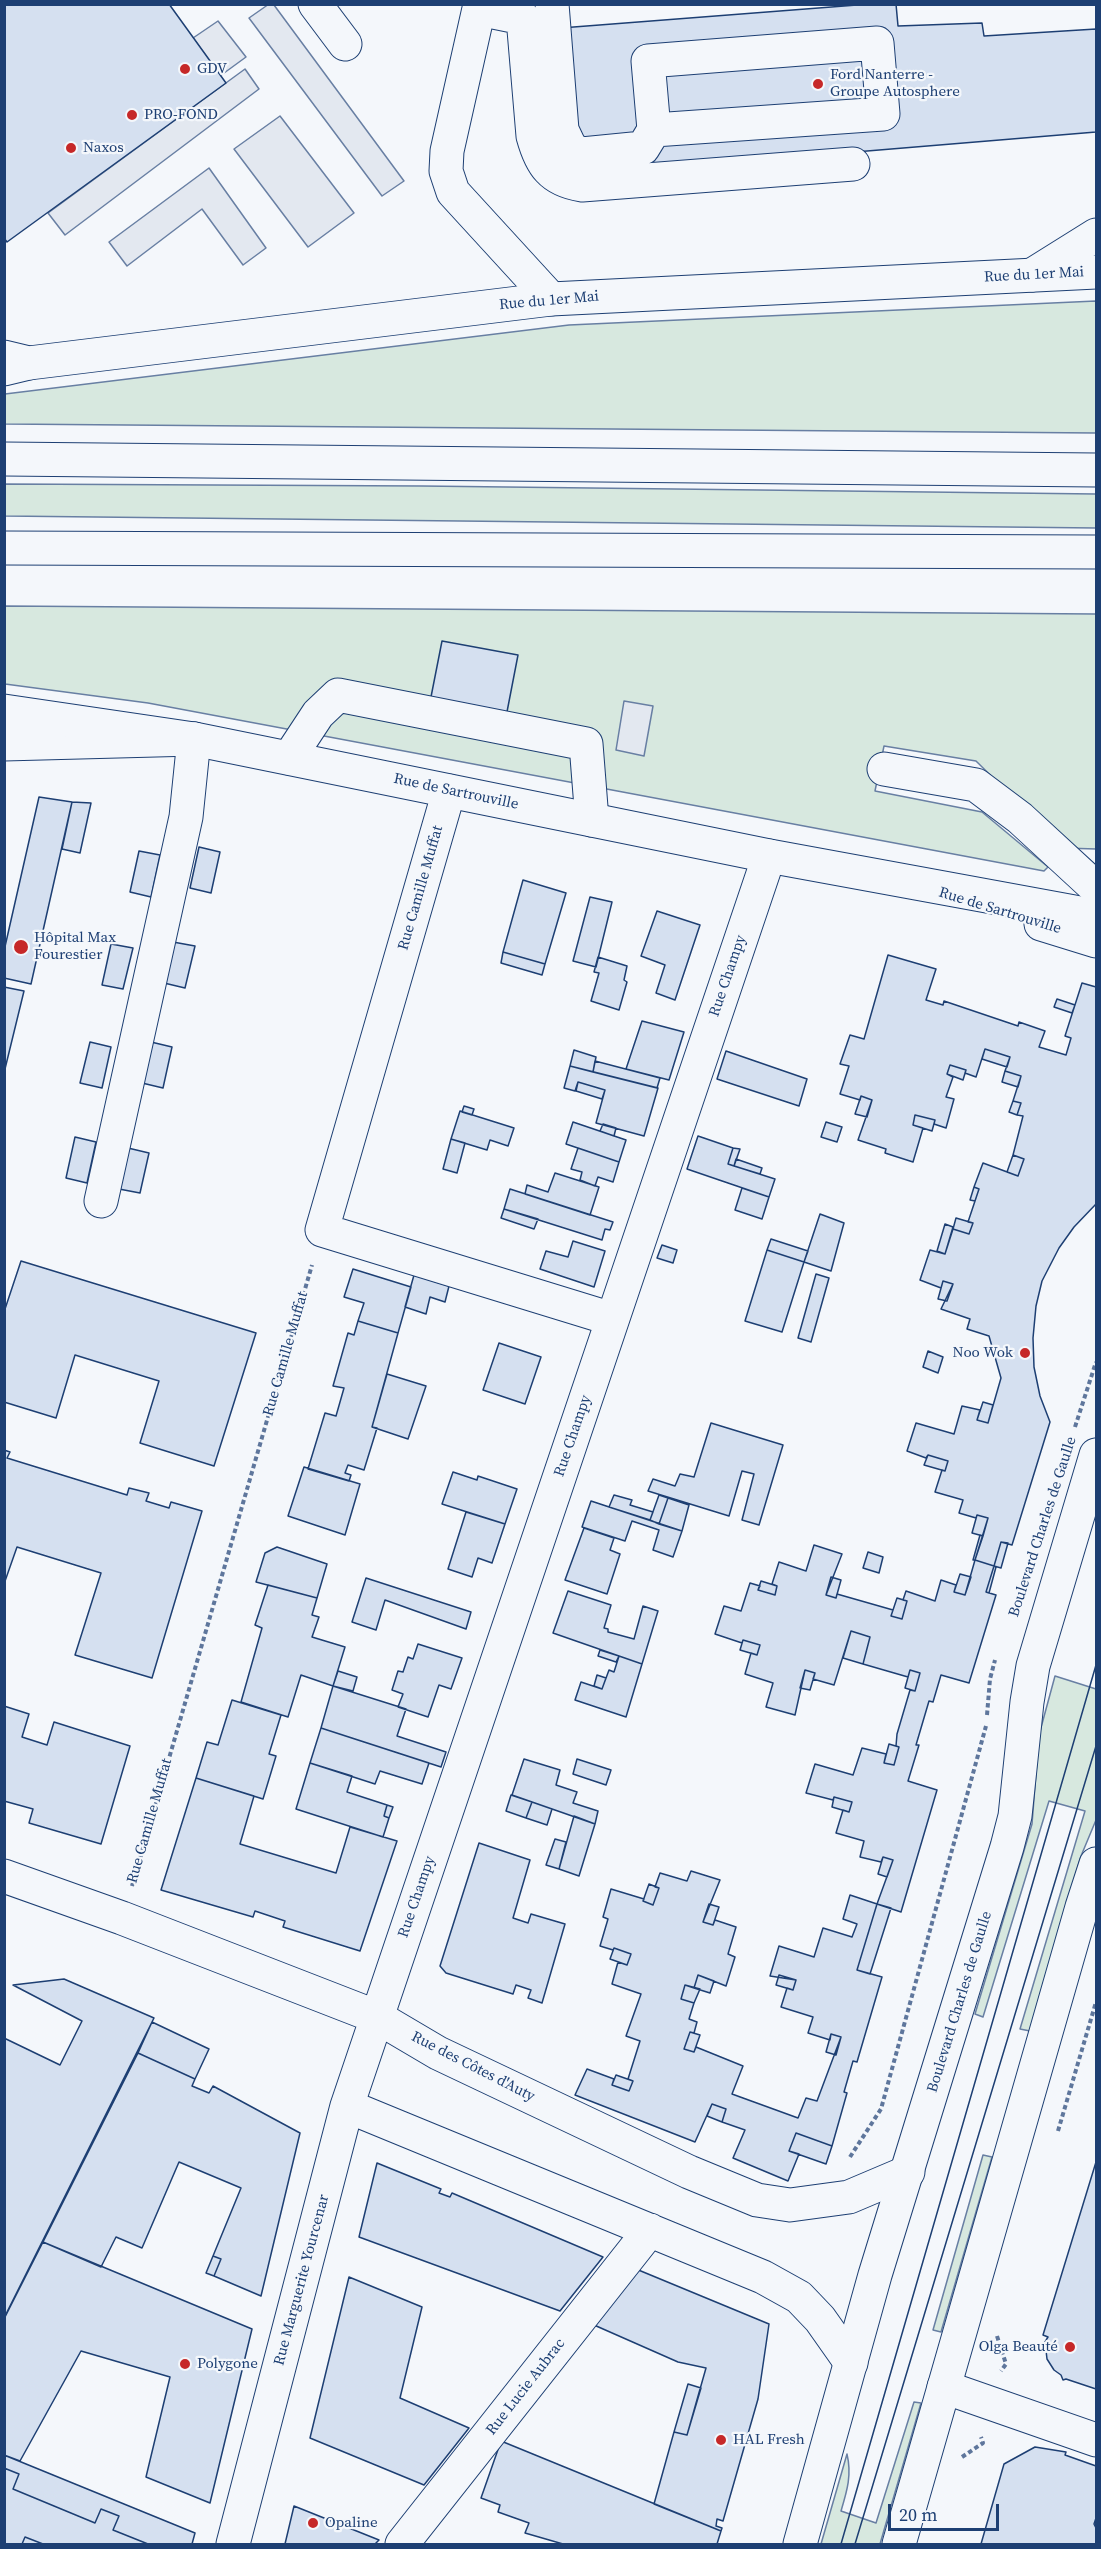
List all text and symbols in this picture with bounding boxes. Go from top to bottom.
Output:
place label: GDV [197,60,227,78]
marker: GDV [178,62,192,76]
place label: Ford Nanterre - Groupe Autosphere [830,66,960,101]
marker: Ford Nanterre - Groupe Autosphere [811,77,825,91]
place label: PRO-FOND [144,106,218,124]
marker: PRO-FOND [125,108,139,122]
place label: Naxos [83,139,124,157]
marker: Naxos [64,141,78,155]
street label: Rue du 1er Mai [983,263,1085,287]
street label: Rue du 1er Mai [498,288,600,314]
street label: Rue de Sartrouville [392,770,520,814]
street label: Rue Camille Muffat [395,824,447,952]
street label: Rue de Sartrouville [937,884,1063,938]
place label: Hôpital Max Fourestier [34,929,116,964]
street label: Rue Champy [706,933,750,1019]
marker: Hôpital Max Fourestier [12,938,30,956]
street label: Rue Camille Muffat [260,1290,312,1418]
place label: Noo Wok [953,1344,1013,1362]
marker: Noo Wok [1018,1346,1032,1360]
street label: Rue Champy [551,1393,595,1479]
street label: Boulevard Charles de Gaulle [1005,1435,1081,1619]
street label: Rue Camille Muffat [124,1757,176,1885]
street label: Rue Champy [395,1854,439,1940]
street label: Boulevard Charles de Gaulle [924,1909,996,2095]
street label: Rue des Côtes d'Auty [408,2028,538,2106]
street label: Rue Marguerite Yourcenar [270,2193,334,2367]
street label: Rue Lucie Aubrac [483,2335,569,2439]
place label: Olga Beauté [979,2338,1058,2356]
marker: Olga Beauté [1063,2340,1077,2354]
place label: Polygone [197,2355,258,2373]
marker: Polygone [178,2357,192,2371]
place label: HAL Fresh [733,2431,805,2449]
marker: HAL Fresh [714,2433,728,2447]
scale bar [891,2492,1002,2530]
text: 20 m [899,2502,937,2527]
place label: Opaline [325,2514,378,2532]
marker: Opaline [306,2516,320,2530]

